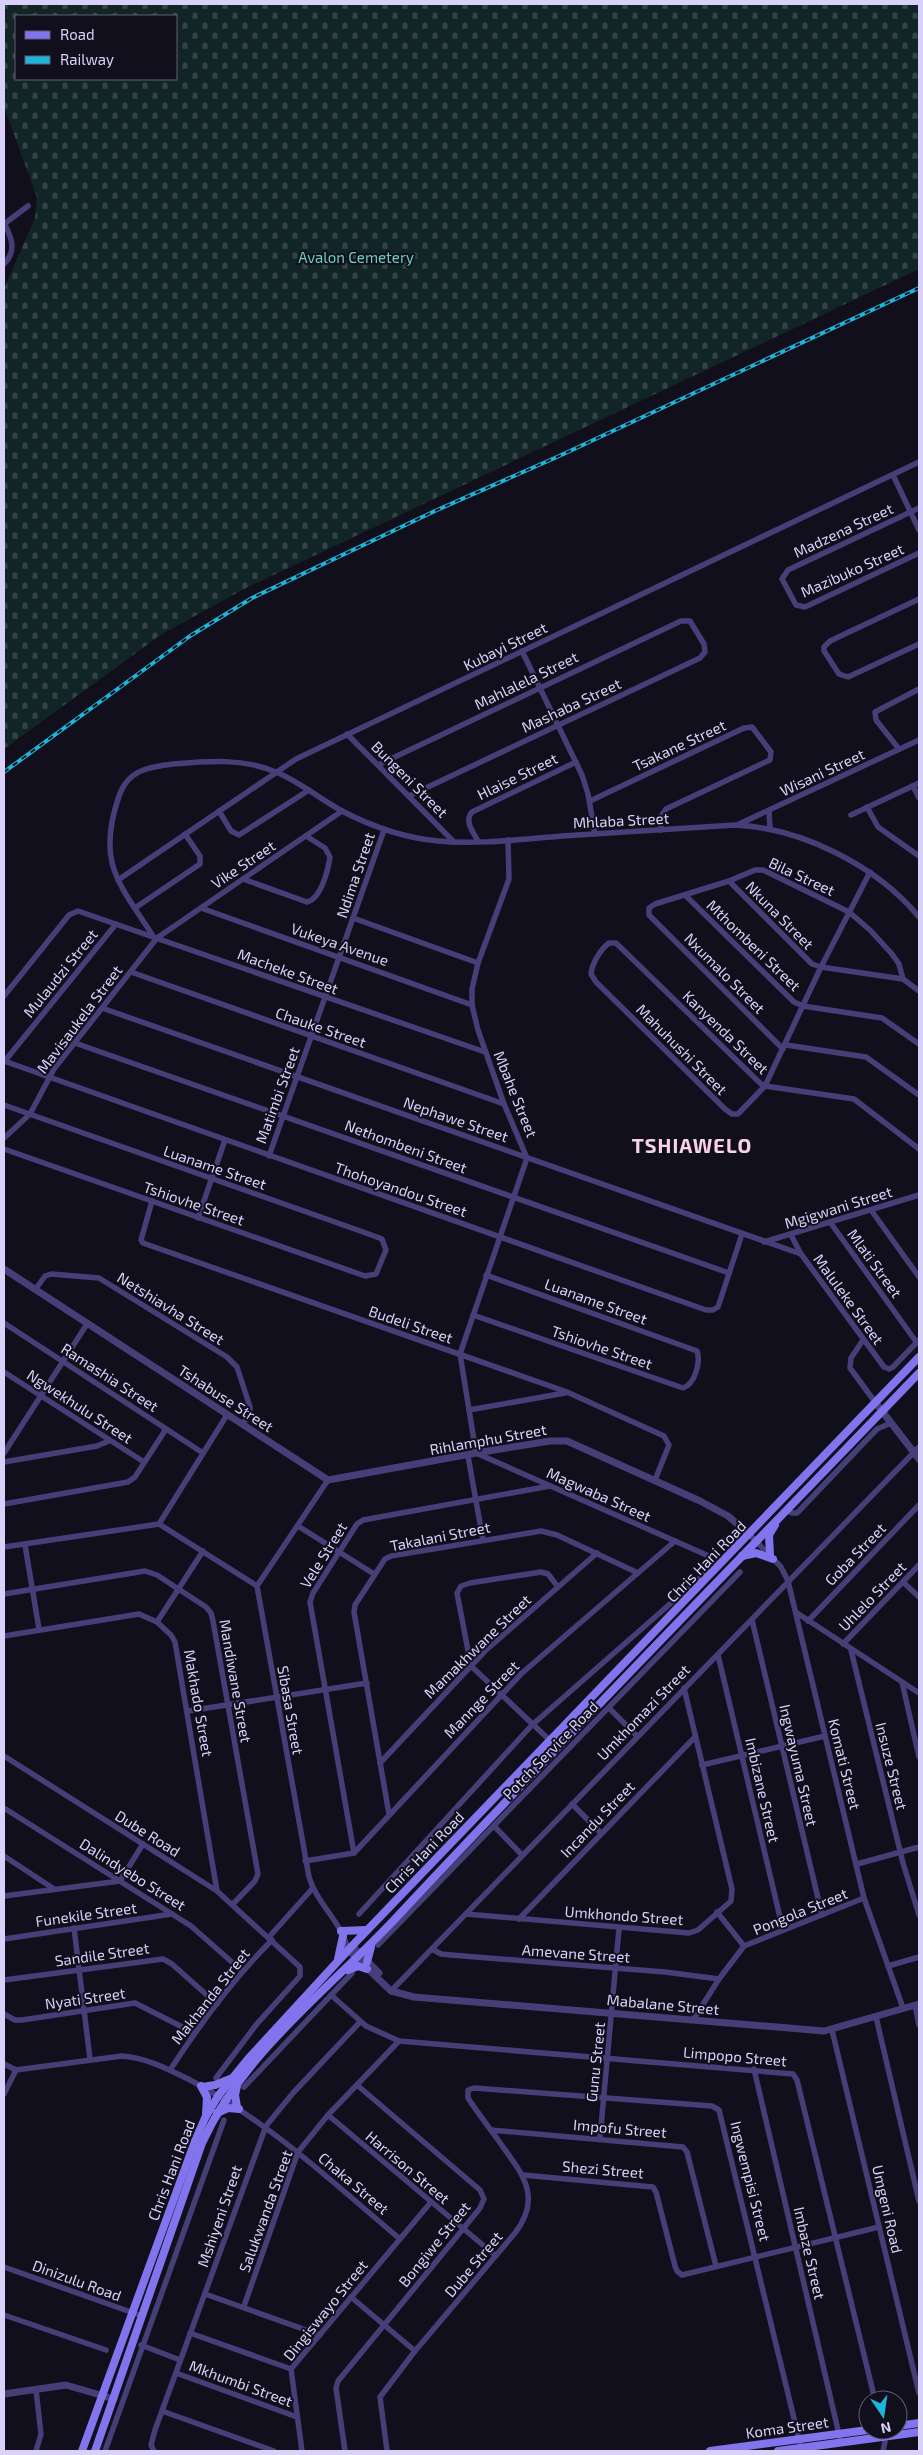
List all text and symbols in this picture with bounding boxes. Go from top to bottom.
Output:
legend [15,15,178,80]
text: Road [60,25,95,43]
text: Railway [60,50,114,68]
park label: Avalon Cemetery [298,248,414,266]
street label: Madzena Street [790,499,896,561]
street label: Mazibuko Street [798,539,907,601]
street label: Kubayi Street [460,618,550,674]
street label: Mahlalela Street [471,647,581,713]
street label: Mashaba Street [518,674,624,736]
street label: Tsakane Street [630,715,729,774]
street label: Bungeni Street [368,737,452,821]
street label: Wisani Street [777,744,867,799]
street label: Hlaise Street [474,749,560,803]
street label: Mhlaba Street [572,808,670,832]
street label: Ndima Street [332,830,378,920]
street label: Vike Street [208,836,279,892]
street label: Bila Street [766,853,838,899]
street label: Nkuna Street [742,877,818,953]
street label: Mthombeni Street [703,896,805,994]
street label: Vukeya Avenue [289,919,391,969]
street label: Mulaudzi Street [19,925,101,1021]
street label: Nxumalo Street [681,929,769,1017]
street label: Macheke Street [235,944,341,998]
street label: Mavisaukela Street [32,961,126,1077]
street label: Kanyenda Street [679,987,773,1078]
street label: Mahuhushi Street [633,1000,731,1098]
street label: Chauke Street [273,1003,369,1051]
street label: Matimbi Street [251,1044,303,1146]
street label: Mbahe Street [490,1048,542,1140]
street label: Nephawe Street [401,1093,511,1145]
street label: Nethombeni Street [342,1116,470,1177]
district label: TSHIAWELO [632,1133,752,1157]
street label: Luaname Street [161,1141,269,1193]
street label: Thohoyandou Street [333,1158,470,1220]
street label: Tshiovhe Street [141,1177,247,1229]
street label: Mgigwani Street [782,1182,894,1232]
street label: Mlati Street [844,1225,906,1301]
street label: Maluleke Street [810,1250,888,1348]
street label: Netshiavha Street [114,1268,228,1348]
street label: Luaname Street [542,1274,650,1328]
street label: Budeli Street [367,1301,456,1347]
street label: Tshiovhe Street [549,1321,655,1373]
street label: Ramashia Street [58,1339,162,1415]
street label: Tshabuse Street [175,1361,277,1436]
street label: Ngwekhulu Street [24,1365,136,1447]
street label: Rihlamphu Street [428,1420,548,1458]
street label: Magwaba Street [544,1463,654,1525]
street label: Chris Hani Road [663,1516,749,1606]
street label: Takalani Street [388,1517,492,1555]
street label: Vele Street [296,1519,350,1591]
street label: Goba Street [821,1519,889,1589]
street label: Uhlelo Street [835,1557,910,1634]
street label: Mamakhwane Street [420,1590,534,1702]
street label: Mandiwane Street [216,1618,256,1744]
street label: Makhado Street [181,1648,217,1758]
street label: Mannge Street [440,1656,522,1741]
street label: Umkhomazi Street [593,1660,693,1763]
street label: Sibasa Street [274,1664,308,1756]
street label: Potch Service Road [498,1697,602,1803]
street label: Ingwayuma Street [776,1702,822,1828]
street label: Komati Street [825,1717,865,1812]
street label: Insuze Street [872,1720,912,1812]
street label: Imbizane Street [742,1736,784,1844]
street label: Incandu Street [556,1777,638,1861]
street label: Dube Road [112,1806,184,1860]
street label: Chris Hani Road [381,1807,467,1897]
street label: Dalindyebo Street [77,1834,190,1914]
street label: Pongola Street [750,1884,850,1938]
street label: Funekile Street [34,1898,138,1930]
street label: Umkhondo Street [564,1902,684,1928]
street label: Sandile Street [54,1938,151,1970]
street label: Amevane Street [521,1940,631,1966]
street label: Makhanda Street [167,1944,253,2047]
street label: Nyati Street [44,1983,127,2013]
street label: Mabalane Street [606,1990,720,2018]
street label: Gunu Street [582,2021,608,2103]
street label: Limpopo Street [682,2043,788,2070]
street label: Impofu Street [573,2115,668,2141]
street label: Chris Hani Road [144,2117,198,2223]
street label: Ingwempisi Street [727,2119,775,2243]
street label: Harrison Street [362,2127,454,2207]
street label: Salukwanda Street [235,2147,296,2274]
street label: Chaka Street [315,2148,393,2218]
street label: Shezi Street [562,2156,645,2182]
street label: Mshiyeni Street [193,2162,245,2269]
street label: Umgeni Road [869,2163,907,2255]
street label: Bongiwe Street [394,2198,474,2290]
street label: Imbaze Street [791,2205,829,2301]
street label: Dube Street [440,2227,506,2300]
street label: Dinizulu Road [30,2256,124,2304]
street label: Dingiswayo Street [279,2256,371,2364]
street label: Mkhumbi Street [187,2356,295,2410]
north arrow [858,2390,908,2440]
street label: Koma Street [744,2412,830,2442]
text: N [879,2419,893,2438]

